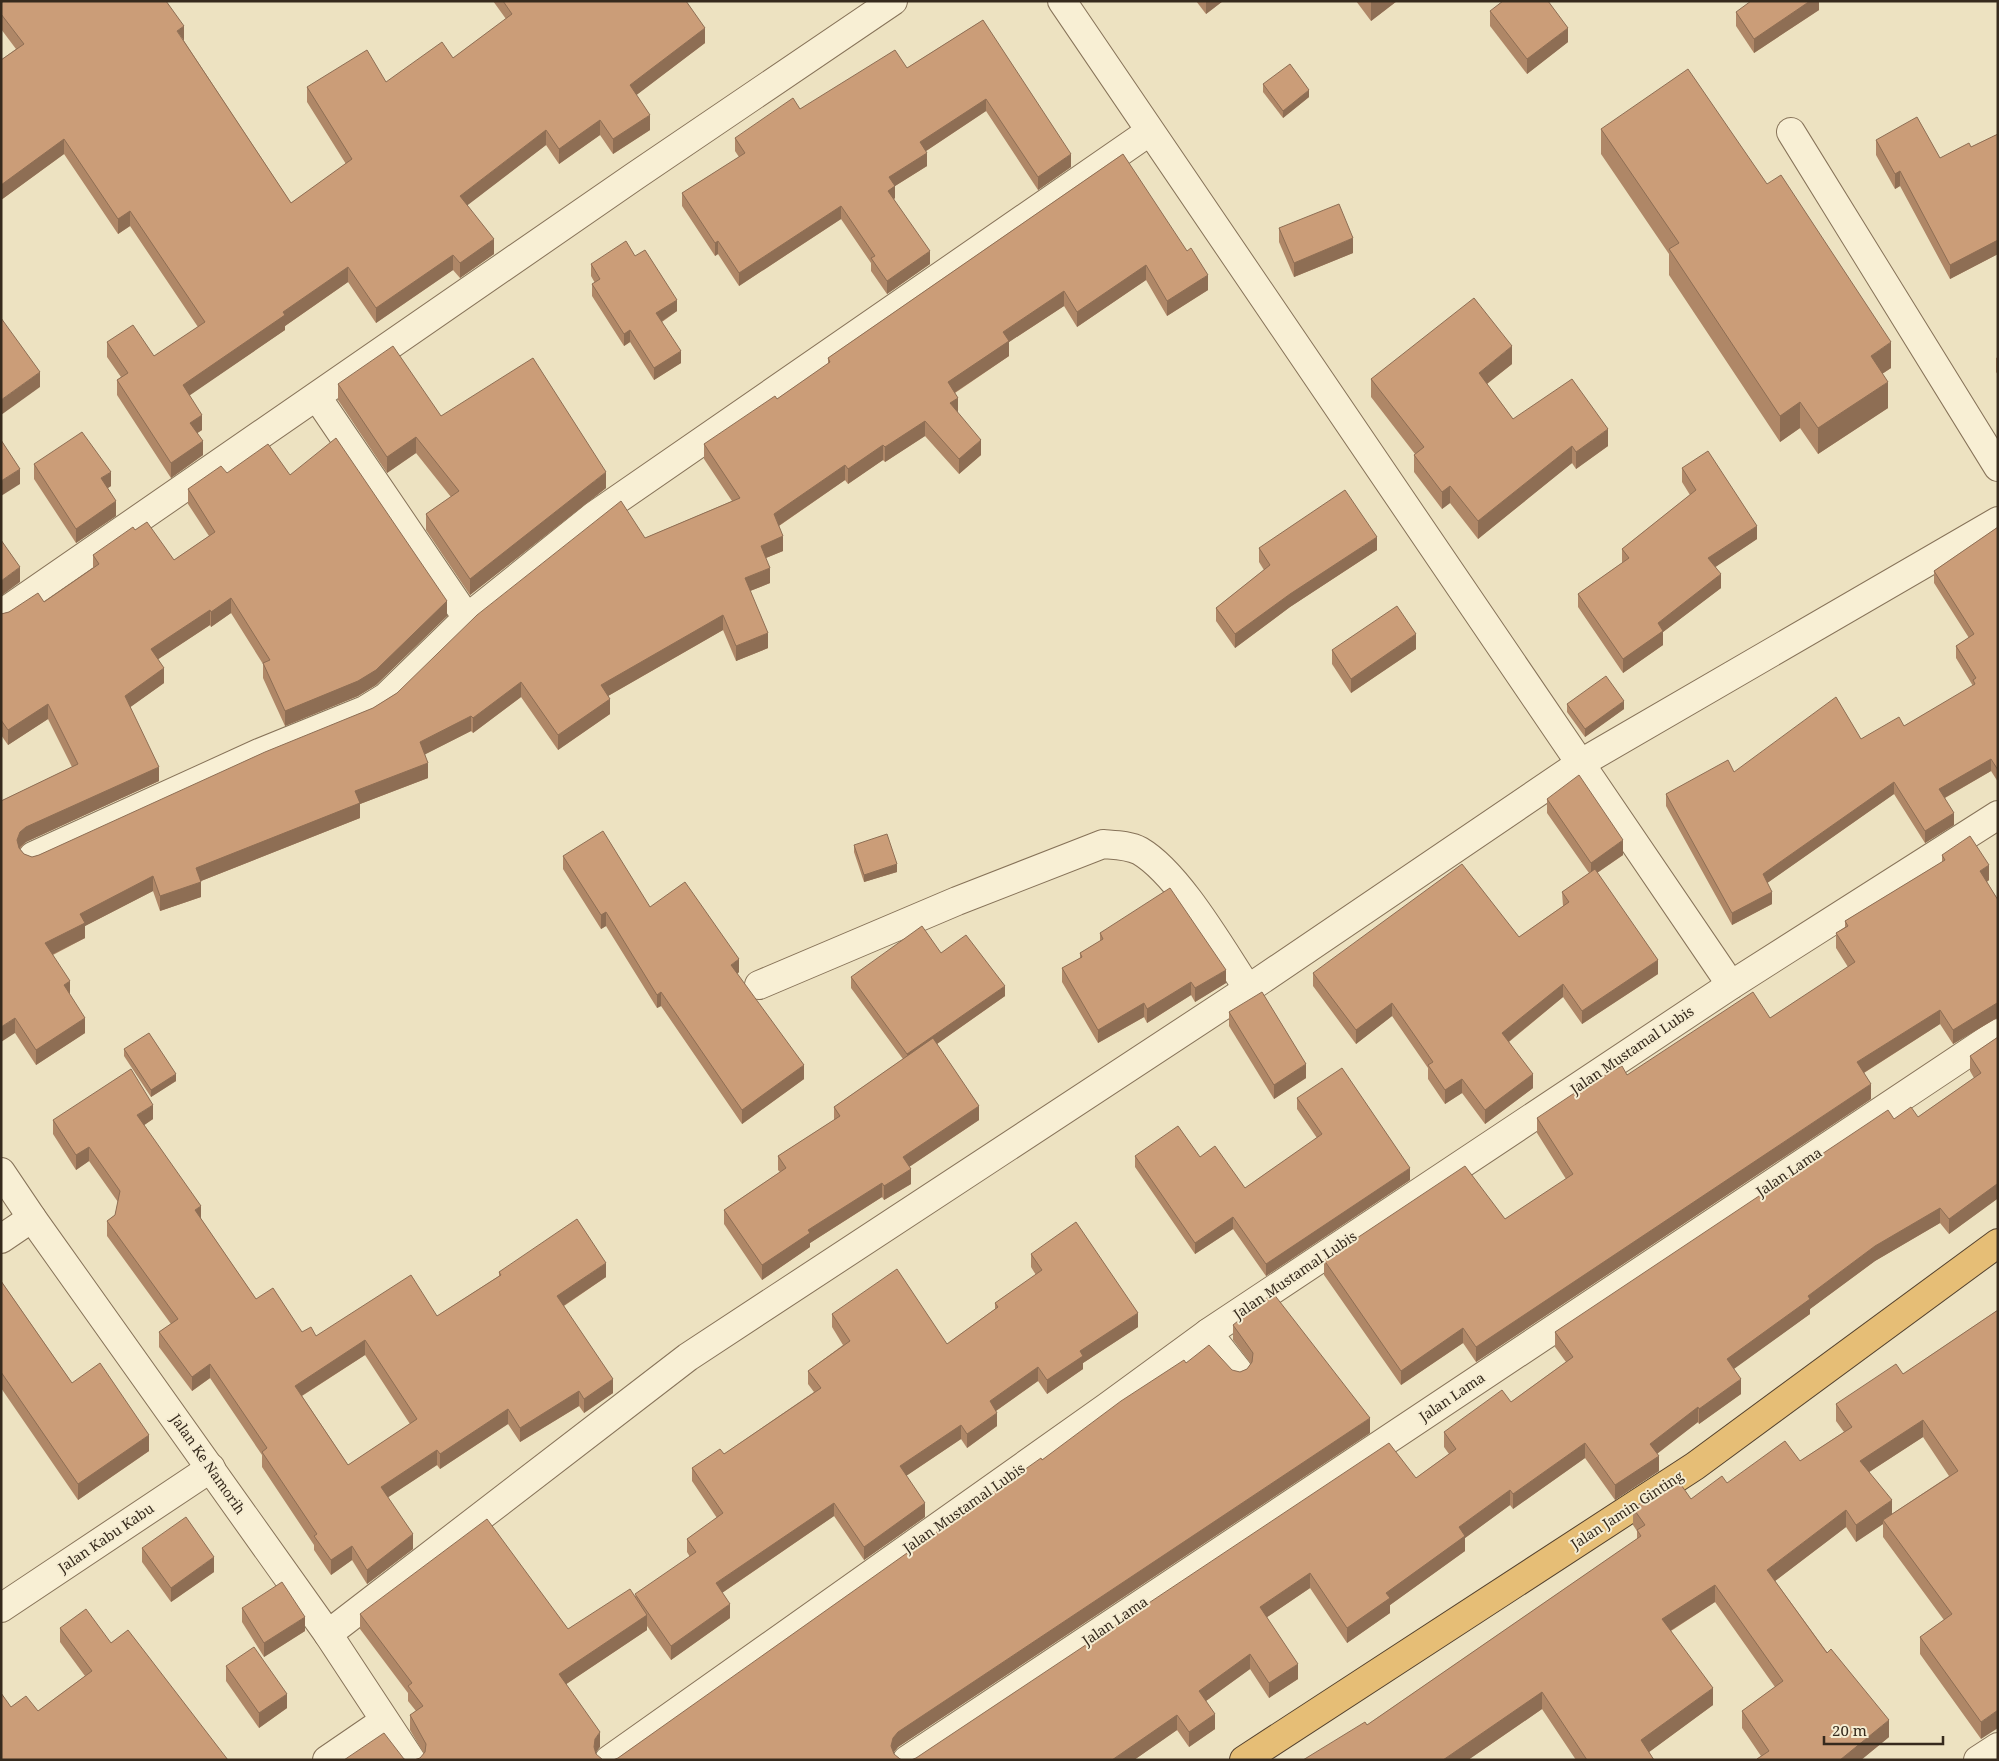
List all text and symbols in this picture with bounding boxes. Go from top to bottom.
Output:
street label: Jalan Mustamal Lubis [1565,1001,1697,1099]
street label: Jalan Lama [1751,1143,1825,1201]
street label: Jalan Mustamal Lubis [1228,1226,1360,1324]
street label: Jalan Lama [1414,1368,1488,1426]
street label: Jalan Ke Namorih [166,1409,250,1518]
street label: Jalan Mustamal Lubis [898,1458,1029,1558]
street label: Jalan Jamin Ginting [1566,1466,1687,1554]
street label: Jalan Kabu Kabu [53,1498,157,1577]
street label: Jalan Lama [1077,1592,1151,1650]
scale bar [1824,1714,1943,1746]
text: 20 m [1832,1720,1867,1740]

